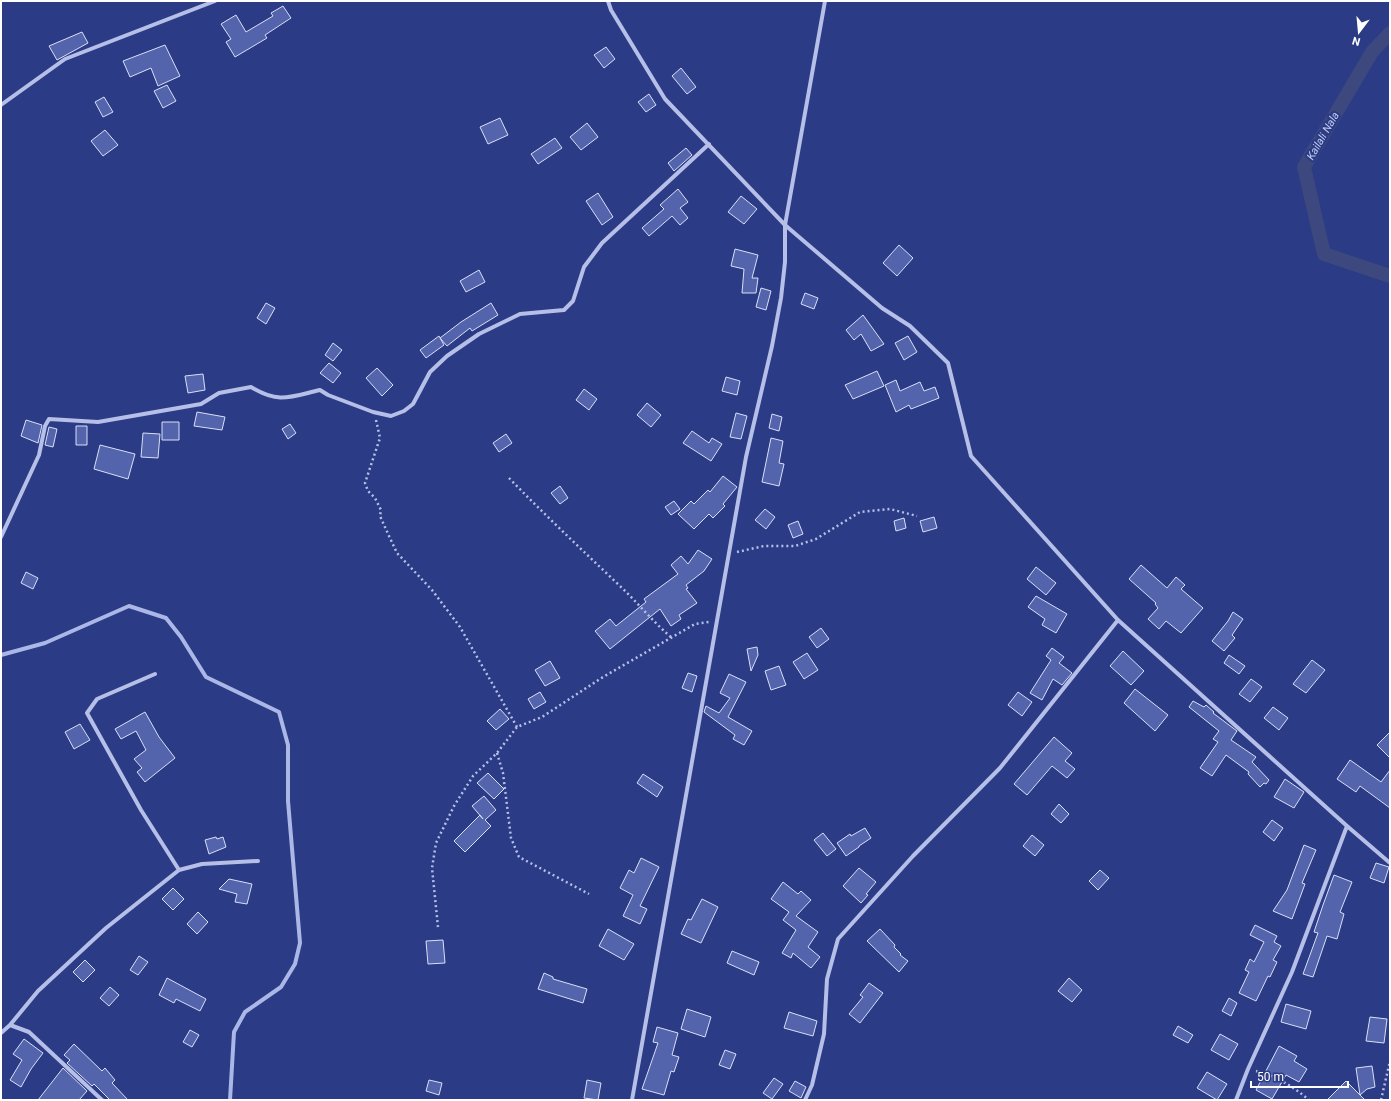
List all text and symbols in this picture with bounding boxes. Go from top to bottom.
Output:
north arrow [1339,12,1379,52]
text: N [1351,34,1362,48]
water label: Kailali Nala [1304,110,1342,162]
scale bar [1251,1063,1348,1089]
text: 50 m [1257,1070,1284,1084]

